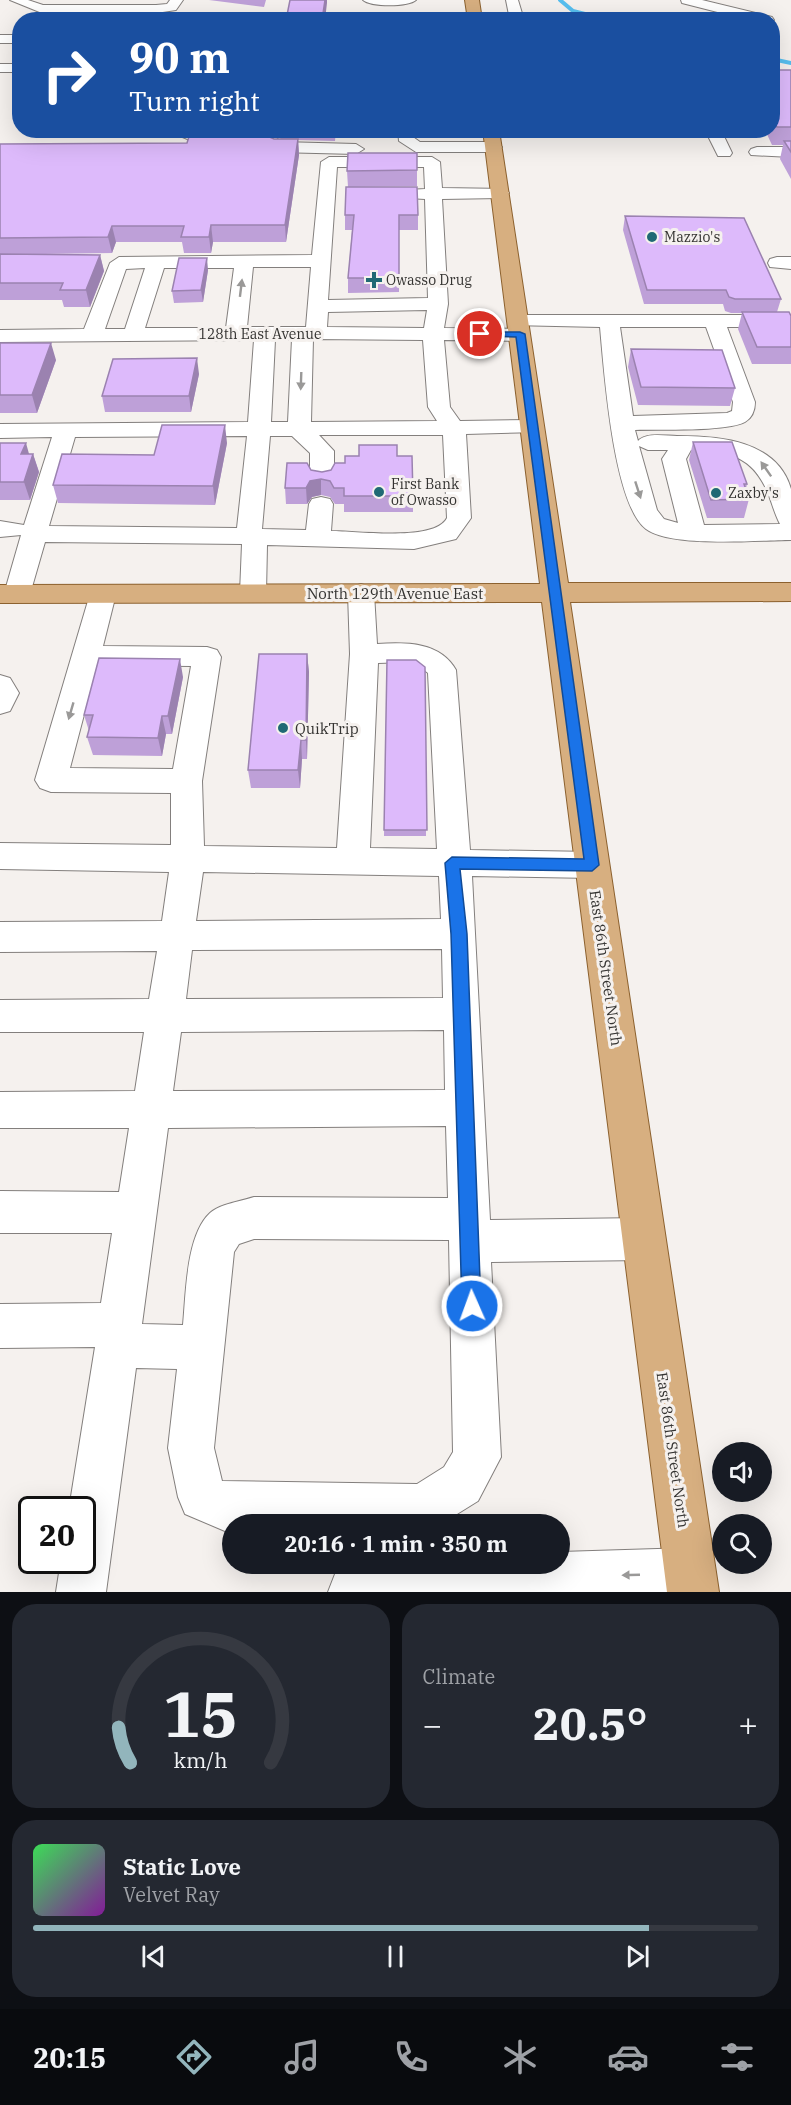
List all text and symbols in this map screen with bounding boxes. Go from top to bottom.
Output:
text: 90 m [129,30,230,85]
icon: right [30,36,108,114]
text: Turn right [129,83,260,118]
place label: Mazzio's [664,228,720,246]
marker: Mazzio's [645,230,659,244]
place label: Owasso Drug [386,271,472,289]
marker: Owasso Drug [367,273,381,287]
one-way arrow [236,279,246,298]
pin [454,308,505,359]
icon: arrive [463,317,496,350]
street label: 128th East Avenue [199,325,321,343]
one-way arrow [296,372,305,391]
one-way arrow [760,462,772,478]
place label: First Bank of Owasso [391,475,460,509]
one-way arrow [634,481,643,499]
place label: Zaxby's [728,484,779,502]
marker: First Bank of Owasso [372,485,386,499]
marker: Zaxby's [709,486,723,500]
street label: North 129th Avenue East [307,584,483,603]
one-way arrow [66,702,75,720]
place label: QuikTrip [295,719,359,738]
marker: QuikTrip [276,721,290,735]
street label: East 86th Street North [586,889,626,1047]
position arrow [440,1274,504,1338]
street label: East 86th Street North [653,1371,693,1529]
map controls [712,1442,772,1574]
button: sound [712,1442,772,1502]
speed limit sign: 20 [18,1496,96,1574]
button: search [712,1514,772,1574]
text: 20:16 · 1 min · 350 m [284,1529,508,1558]
one-way arrow [622,1570,641,1579]
text: Climate [423,1663,495,1690]
text: 15 [163,1673,238,1754]
text: 20.5° [533,1694,648,1752]
text: − [423,1703,442,1746]
text: + [738,1703,758,1746]
text: km/h [174,1746,228,1774]
text: Static Love [123,1852,241,1881]
text: Velvet Ray [123,1881,220,1908]
icon: previous [137,1940,170,1973]
icon: pause [379,1940,412,1973]
icon: next [621,1940,654,1973]
icon: directions [173,2036,215,2078]
icon: music [281,2036,323,2078]
icon: phone [390,2036,432,2078]
icon: climate [499,2036,541,2078]
icon: car [607,2036,649,2078]
icon: filters [716,2036,758,2078]
text: 20:15 [33,2040,106,2075]

